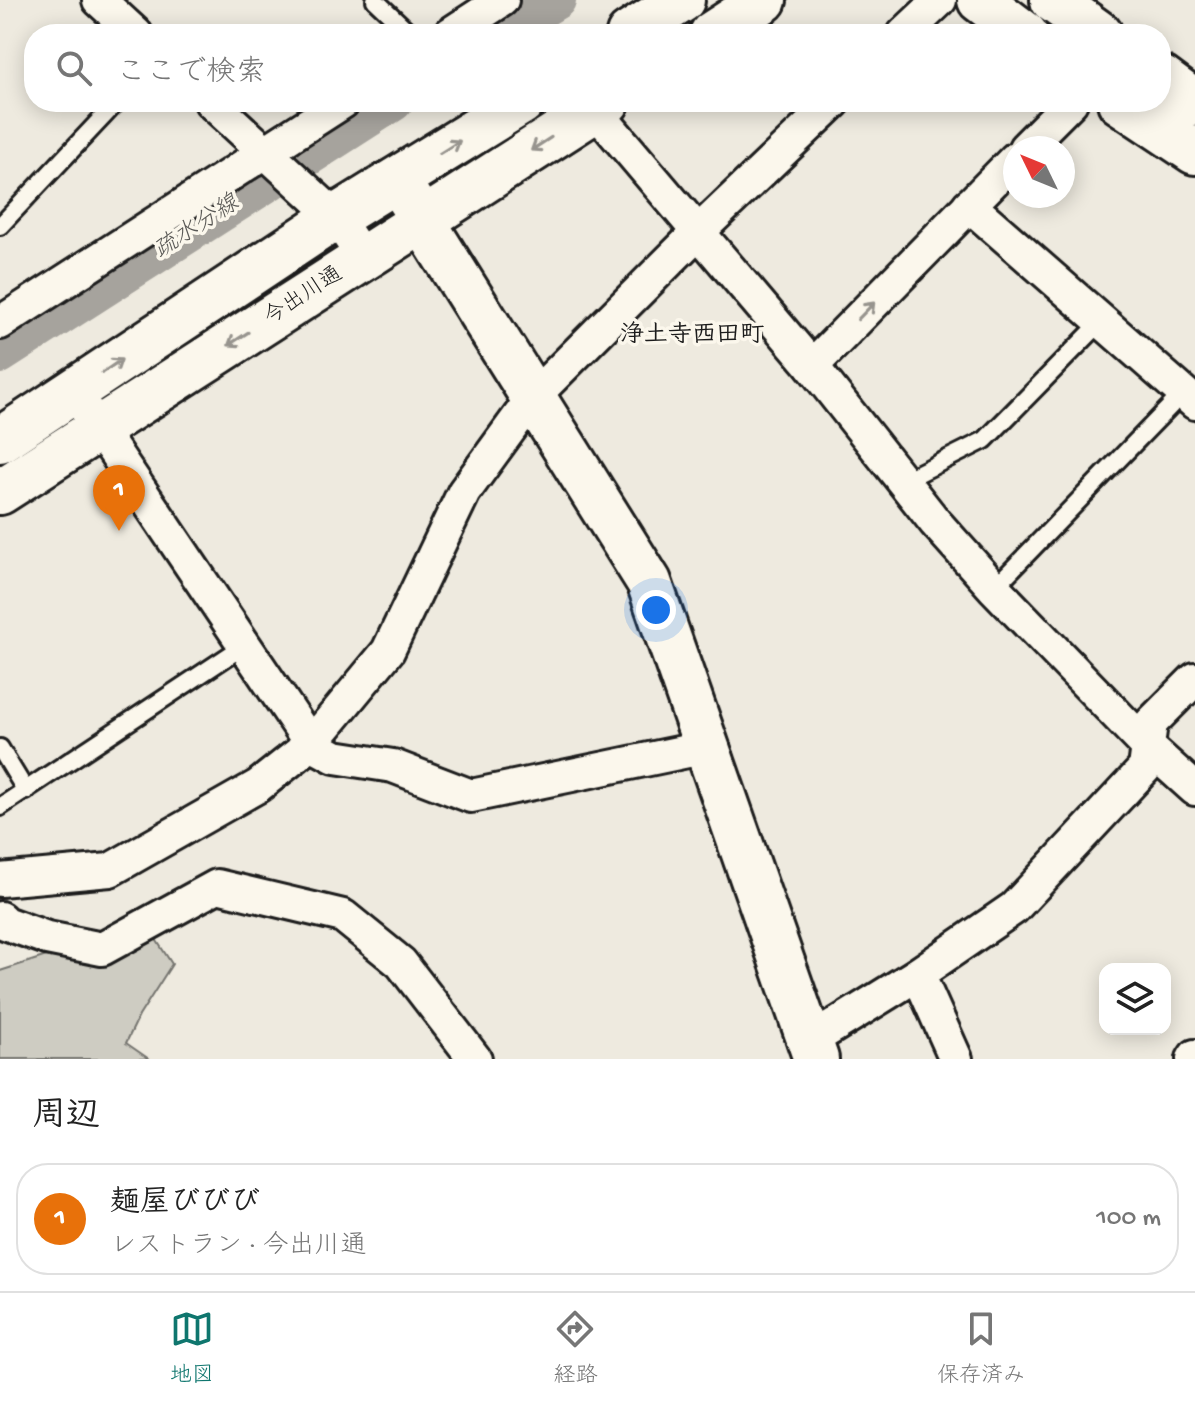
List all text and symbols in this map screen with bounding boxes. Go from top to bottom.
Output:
search box [24,24,1171,112]
icon: search [52,46,96,90]
text: ここで検索 [116,57,266,92]
one-way arrow [531,136,553,153]
north arrow [1003,136,1075,208]
one-way arrow [438,139,461,155]
water label: 疏水分線 [148,188,246,266]
street label: 今出川通 [259,261,348,332]
one-way arrow [856,302,875,321]
district label: 浄土寺西田町 [620,321,764,351]
one-way arrow [228,331,250,347]
one-way arrow [100,358,123,374]
pin: 1 [93,465,145,531]
your location [636,590,676,630]
map controls [1099,963,1171,1035]
button: layers [1099,963,1171,1035]
text: 周辺 [32,1098,100,1138]
text: 麺屋びびび [110,1187,260,1222]
text: 1 [55,1204,65,1235]
text: 100 m [1096,1204,1161,1235]
text: レストラン · 今出川通 [110,1232,367,1263]
tab: 地図 [170,1307,214,1390]
tab: 経路 [553,1307,597,1390]
tab: 保存済み [937,1307,1025,1390]

